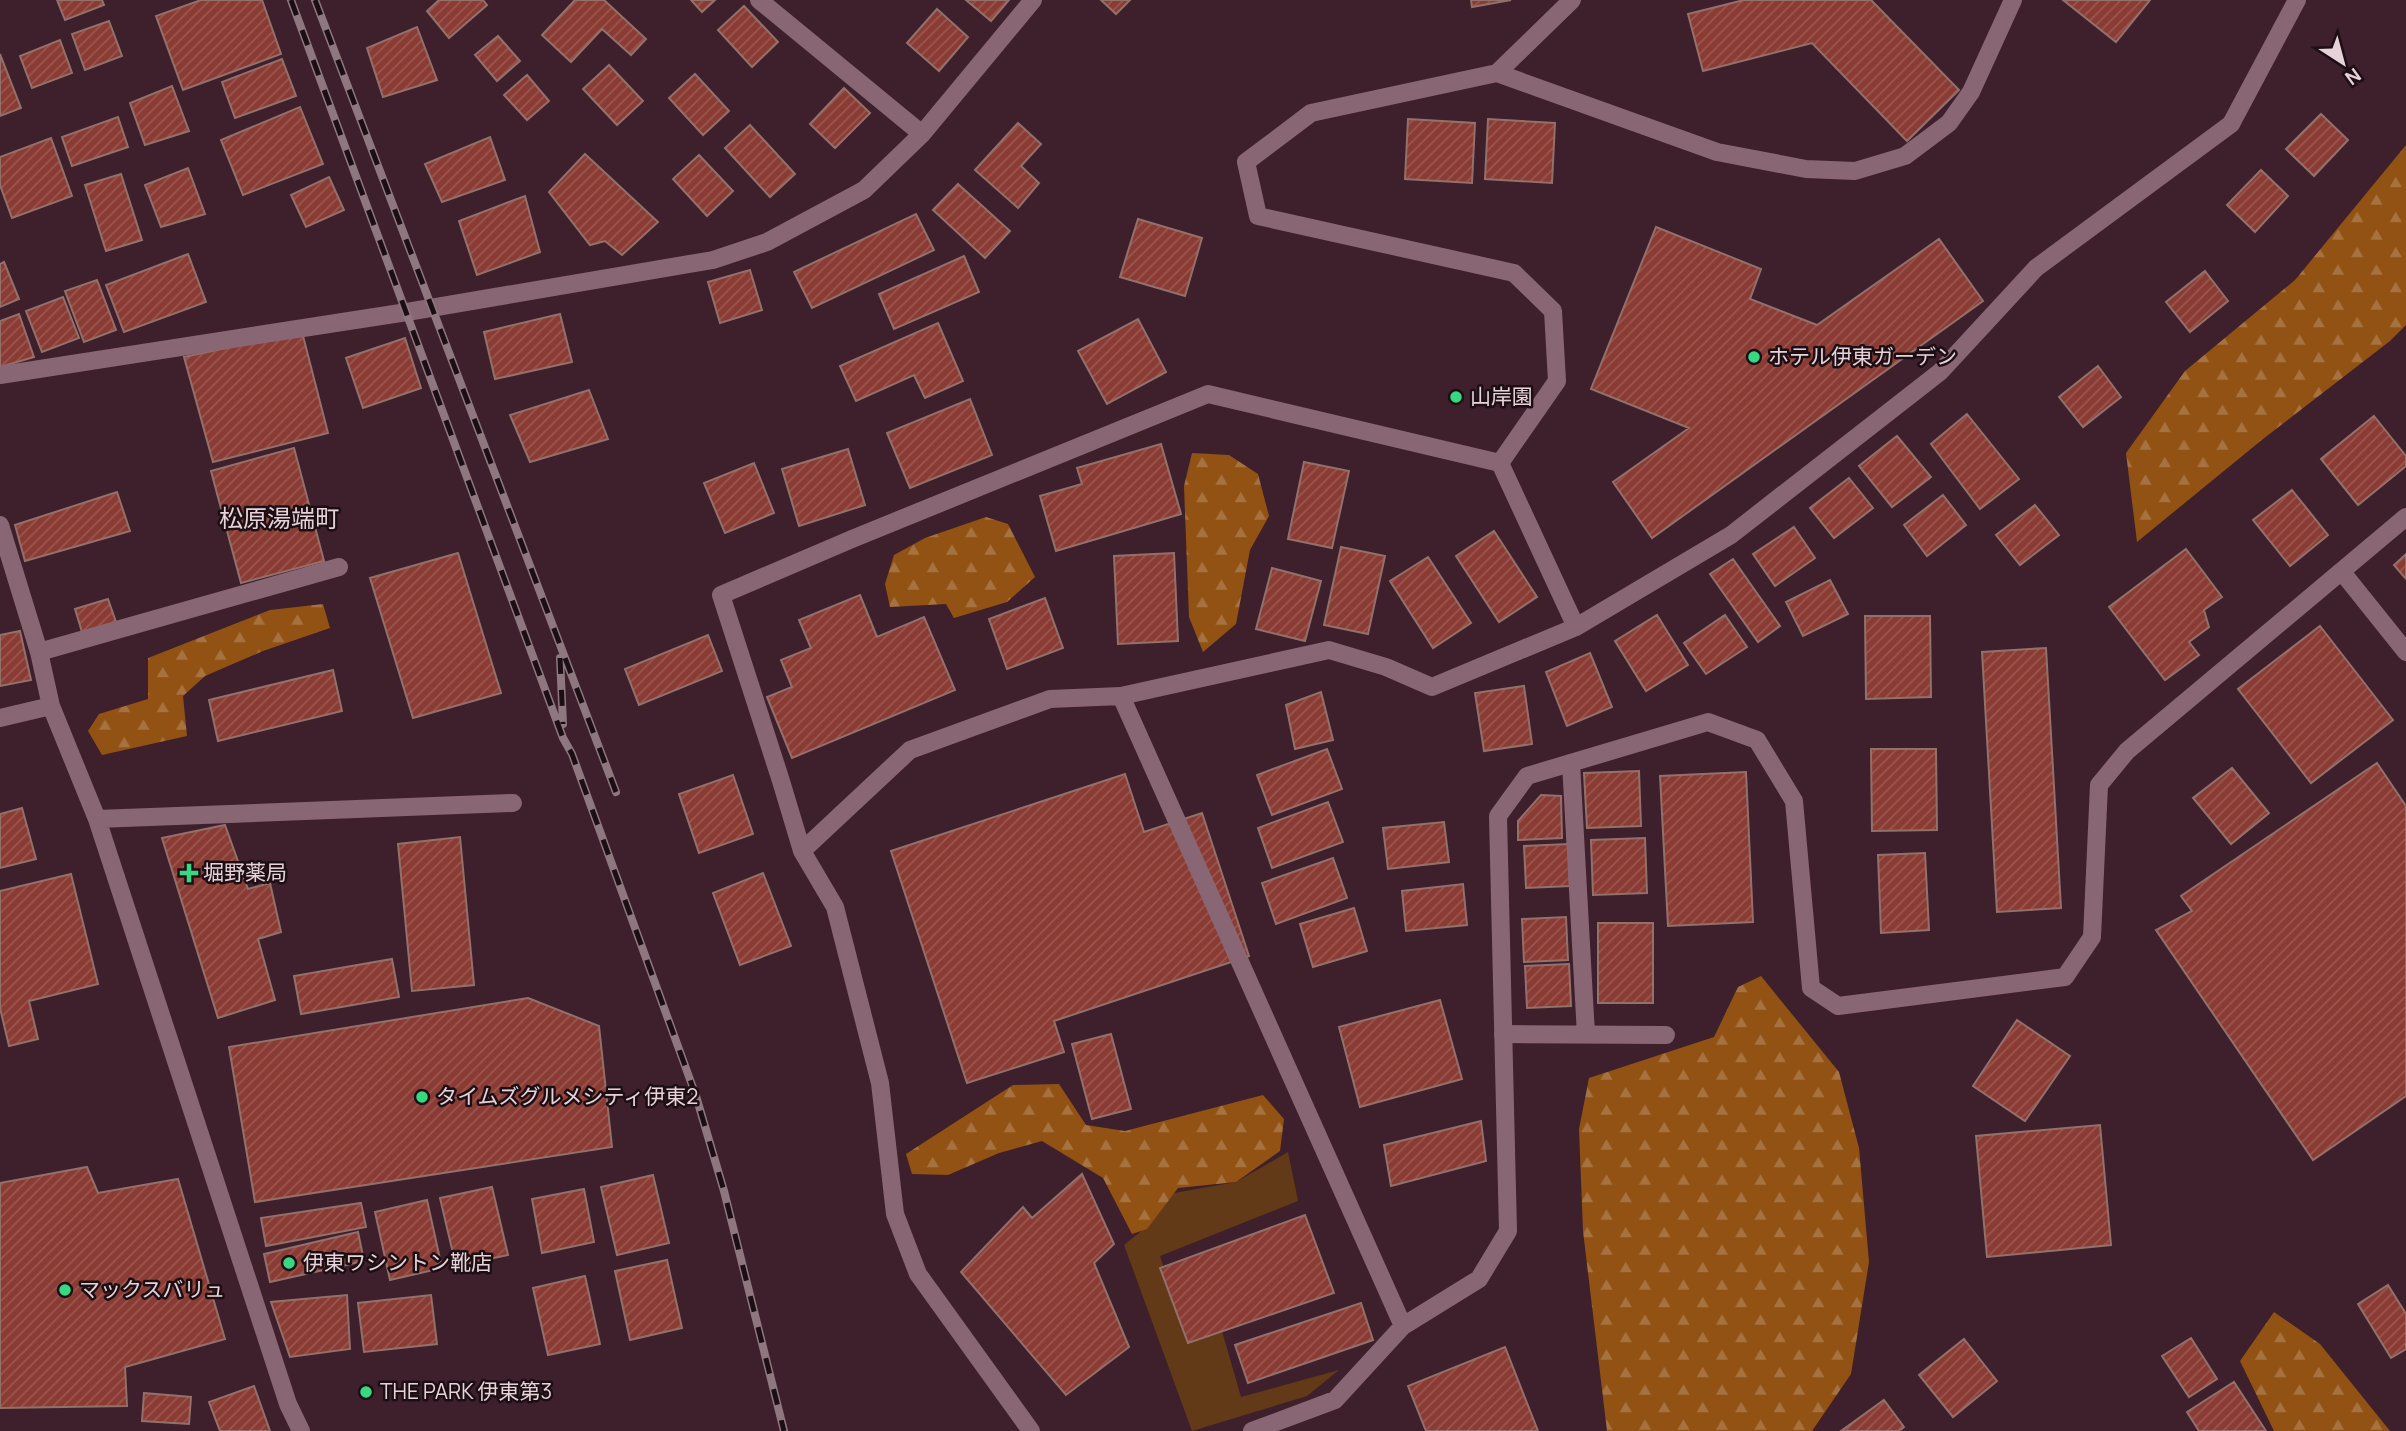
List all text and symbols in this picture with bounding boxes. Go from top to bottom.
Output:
north arrow [2308,28,2378,98]
text: N [2340,62,2366,91]
place label: ホテル伊東ガーデン [1768,342,1957,370]
marker: ホテル伊東ガーデン [1746,349,1762,365]
place label: 山岸園 [1470,382,1533,410]
marker: 山岸園 [1448,389,1464,405]
district label: 松原湯端町 [219,501,339,534]
place label: 堀野薬局 [203,858,287,886]
marker: 堀野薬局 [181,865,197,881]
place label: タイムズグルメシティ伊東2 [436,1082,698,1110]
marker: タイムズグルメシティ伊東2 [414,1089,430,1105]
place label: 伊東ワシントン靴店 [303,1248,492,1276]
marker: 伊東ワシントン靴店 [281,1255,297,1271]
place label: マックスバリュ [79,1275,225,1303]
marker: マックスバリュ [57,1282,73,1298]
place label: THE PARK 伊東第3 [380,1377,552,1405]
marker: THE PARK 伊東第3 [358,1384,374,1400]

